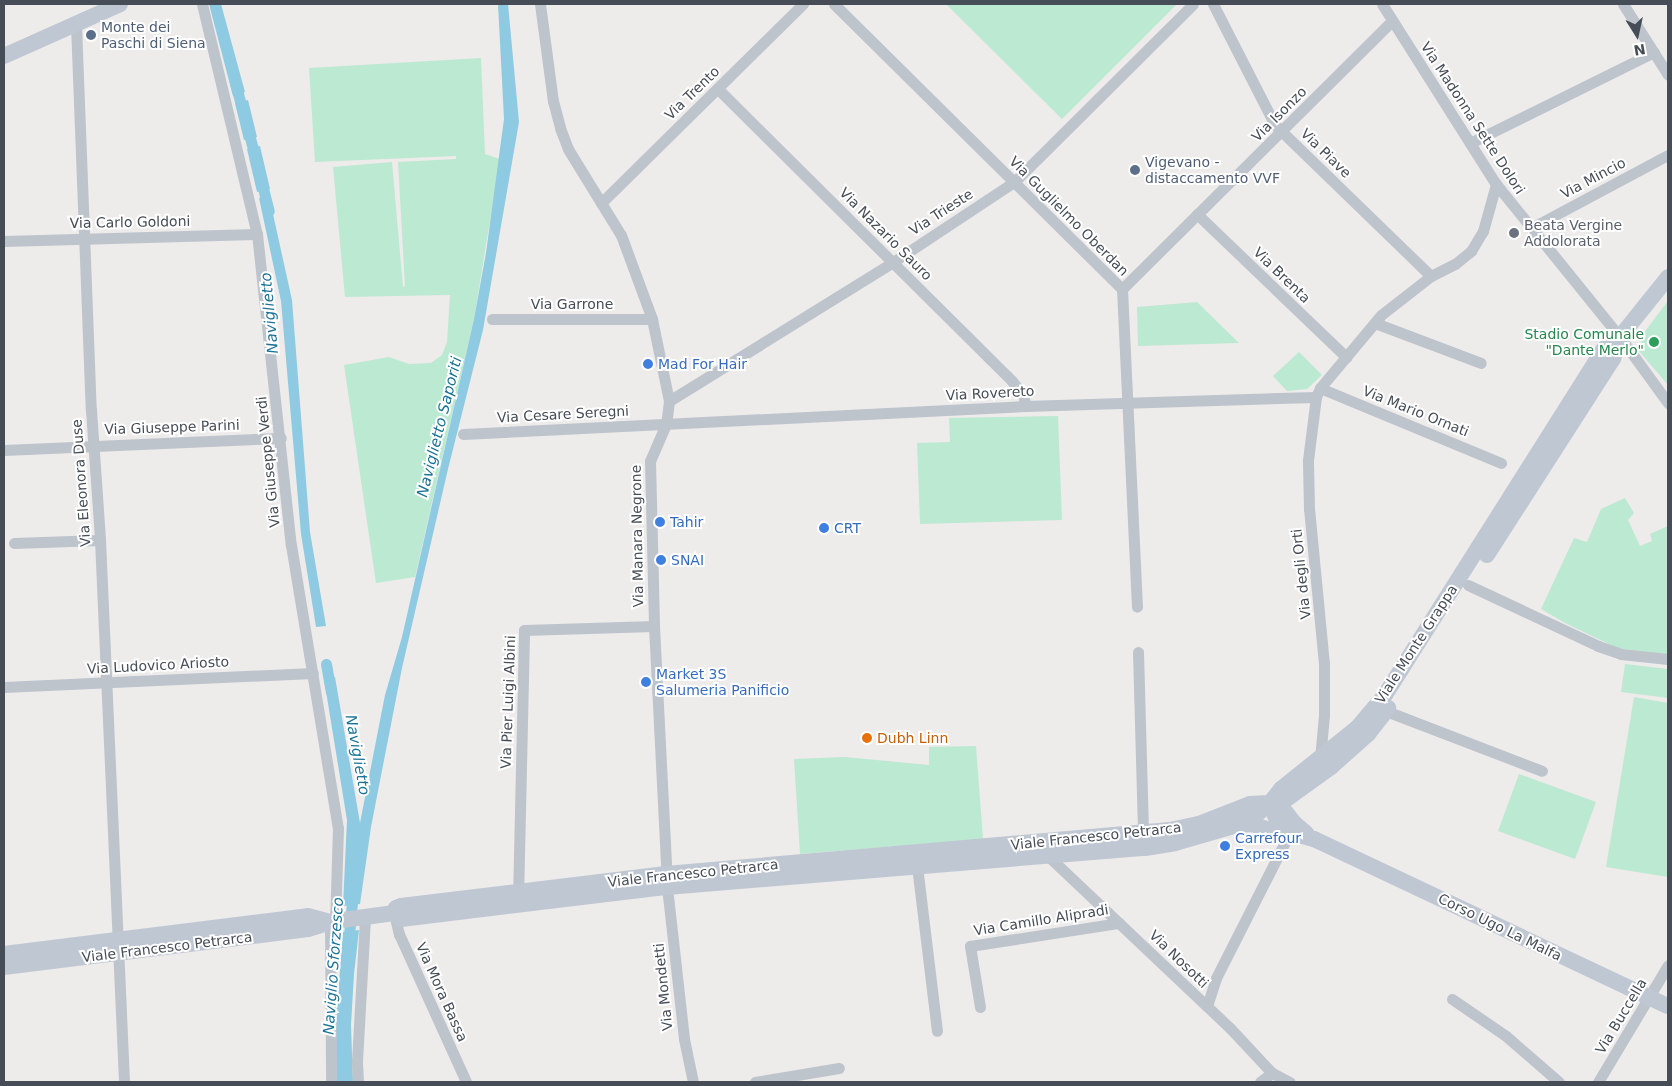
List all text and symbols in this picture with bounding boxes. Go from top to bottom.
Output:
north arrow [1612,10,1662,60]
place label: Monte dei Paschi di Siena [101,19,206,52]
marker: Monte dei Paschi di Siena [85,29,97,41]
street label: Via Madonna Sette Dolori [1417,39,1529,197]
text: N [1632,41,1647,59]
street label: Via Trento [661,63,723,123]
street label: Via Isonzo [1248,83,1310,145]
street label: Via Piave [1297,125,1355,181]
street label: Via Guglielmo Oberdan [1006,153,1132,279]
place label: Vigevano - distaccamento VVF [1145,154,1280,186]
street label: Via Mincio [1558,154,1628,202]
marker: Vigevano - distaccamento VVF [1129,164,1141,176]
street label: Via Nazario Sauro [836,184,936,284]
street label: Via Trieste [906,185,976,239]
street label: Via Carlo Goldoni [70,213,190,231]
place label: Beata Vergine Addolorata [1524,217,1622,250]
marker: Beata Vergine Addolorata [1508,227,1520,239]
street label: Via Brenta [1250,244,1314,306]
water label: Naviglietto [257,272,283,354]
street label: Via Garrone [531,296,613,312]
place label: Stadio Comunale "Dante Merlo" [1524,326,1644,358]
marker: Stadio Comunale "Dante Merlo" [1648,336,1660,348]
water label: Naviglietto Saporiti [414,355,466,499]
place label: Mad For Hair [658,356,747,372]
marker: Mad For Hair [642,358,654,370]
street label: Via Rovereto [945,382,1035,404]
street label: Via Mario Ornati [1361,382,1471,440]
street label: Via Giuseppe Verdi [253,396,283,528]
street label: Via Cesare Seregni [497,402,629,426]
street label: Via Giuseppe Parini [104,416,240,438]
street label: Via Eleonora Duse [68,419,94,547]
street label: Via Manara Negrone [627,465,647,607]
place label: Tahir [670,514,703,530]
marker: Tahir [654,516,666,528]
place label: CRT [834,520,861,536]
marker: CRT [818,522,830,534]
street label: Via degli Orti [1288,528,1314,620]
place label: SNAI [671,552,704,568]
marker: SNAI [655,554,667,566]
street label: Viale Monte Grappa [1371,581,1461,707]
street label: Via Pier Luigi Albini [497,635,519,769]
street label: Via Ludovico Ariosto [87,653,229,677]
place label: Market 3S Salumeria Panificio [656,666,789,699]
marker: Market 3S Salumeria Panificio [640,676,652,688]
water label: Naviglietto [341,713,373,797]
place label: Dubh Linn [877,730,948,746]
marker: Dubh Linn [861,732,873,744]
street label: Viale Francesco Petrarca [1010,819,1182,853]
place label: Carrefour Express [1235,830,1301,862]
marker: Carrefour Express [1219,840,1231,852]
street label: Viale Francesco Petrarca [607,856,779,890]
street label: Corso Ugo La Malfa [1435,890,1565,964]
water label: Naviglio Sforzesco [320,897,348,1035]
street label: Via Camillo Alipradi [972,901,1110,939]
street label: Via Nosotti [1146,927,1212,991]
street label: Viale Francesco Petrarca [81,928,253,966]
street label: Via Mora Bassa [413,940,471,1044]
street label: Via Mondetti [650,942,676,1032]
street label: Via Buccella [1592,975,1650,1057]

